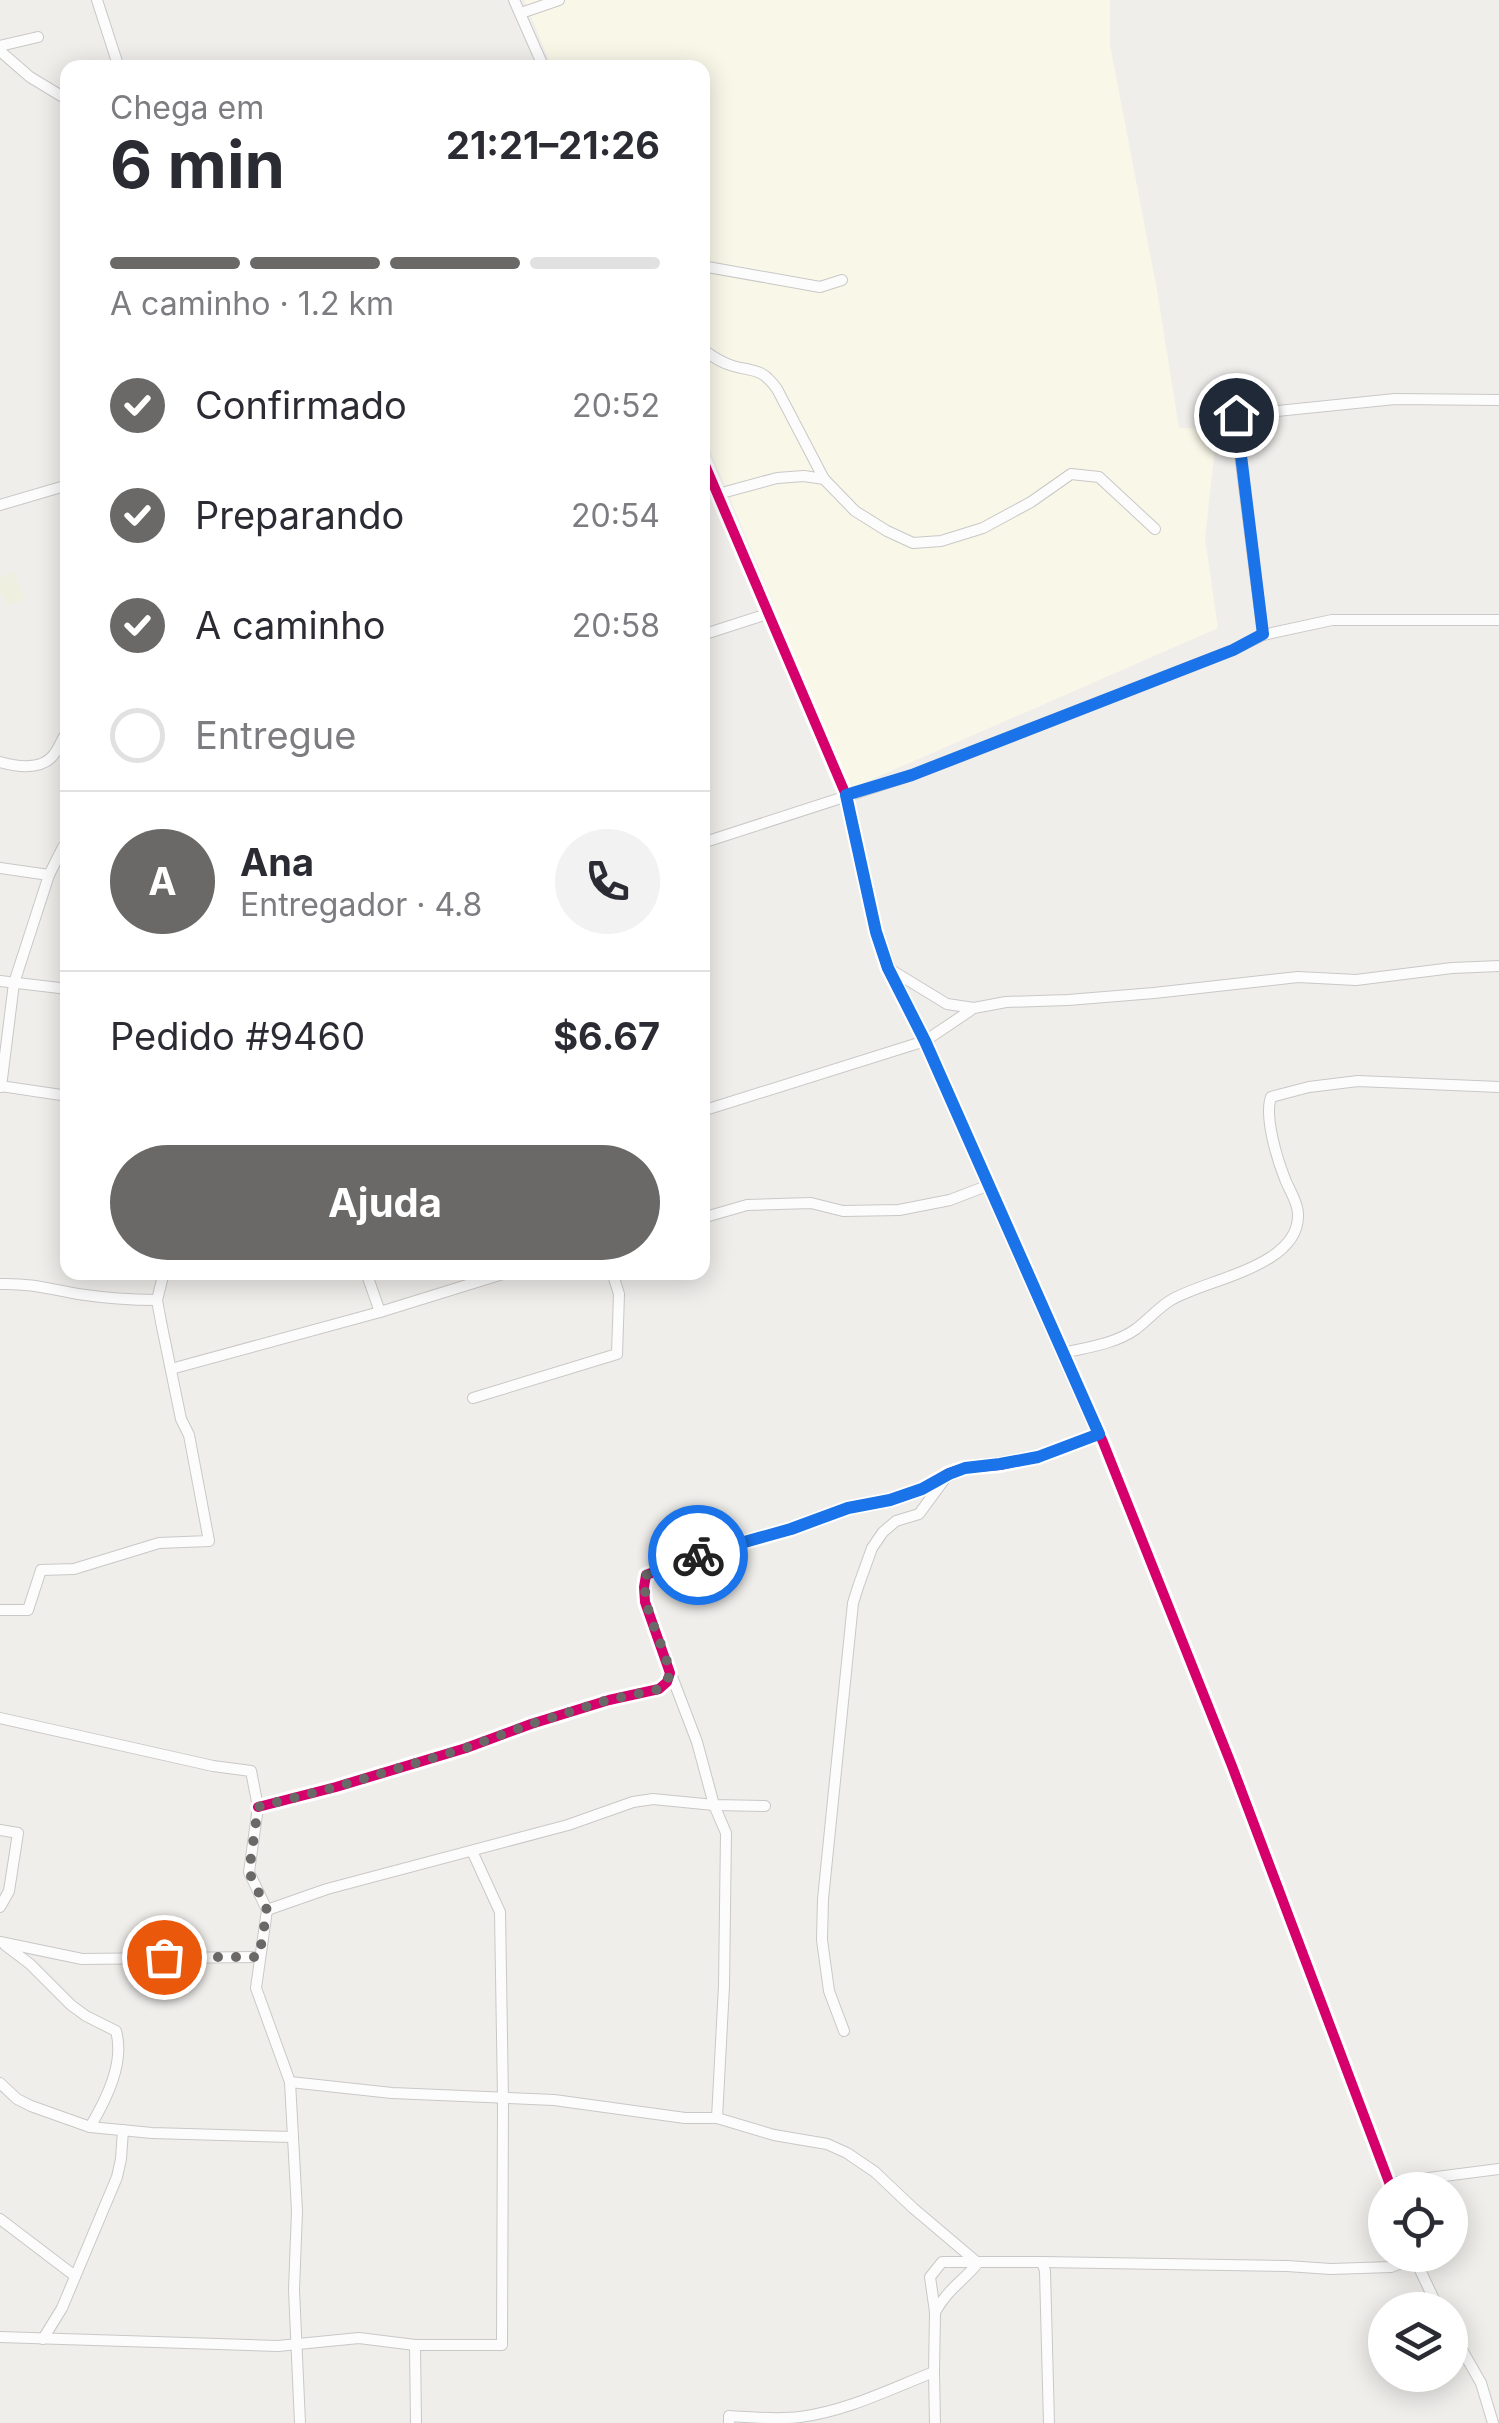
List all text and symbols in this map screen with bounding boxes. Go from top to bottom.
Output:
text: Chega em [110,88,264,127]
text: 21:21–21:26 [446,122,660,168]
text: 6 min [110,125,285,204]
text: A caminho · 1.2 km [110,284,394,323]
pin [1194,373,1279,458]
icon: check [110,378,165,433]
text: Confirmado [195,382,407,428]
text: 20:52 [572,386,660,425]
icon: home [1209,388,1264,443]
icon: check [110,488,165,543]
text: Preparando [195,492,404,538]
text: 20:54 [571,496,660,535]
icon: check [110,598,165,653]
text: A caminho [195,602,386,648]
text: 20:58 [572,606,660,645]
text: Entregue [195,712,356,758]
button: phone [555,829,660,934]
text: Ana [240,839,314,885]
text: A [148,858,177,904]
text: Entregador · 4.8 [240,885,482,924]
text: Pedido #9460 [110,1013,365,1059]
text: $6.67 [553,1013,660,1059]
button: Ajuda [110,1145,660,1260]
courier [648,1505,748,1605]
icon: bike [671,1528,726,1583]
pin [122,1915,207,2000]
icon: bag [137,1930,192,1985]
map controls [1368,2172,1468,2392]
button: locate [1368,2172,1468,2272]
button: layers [1368,2292,1468,2392]

